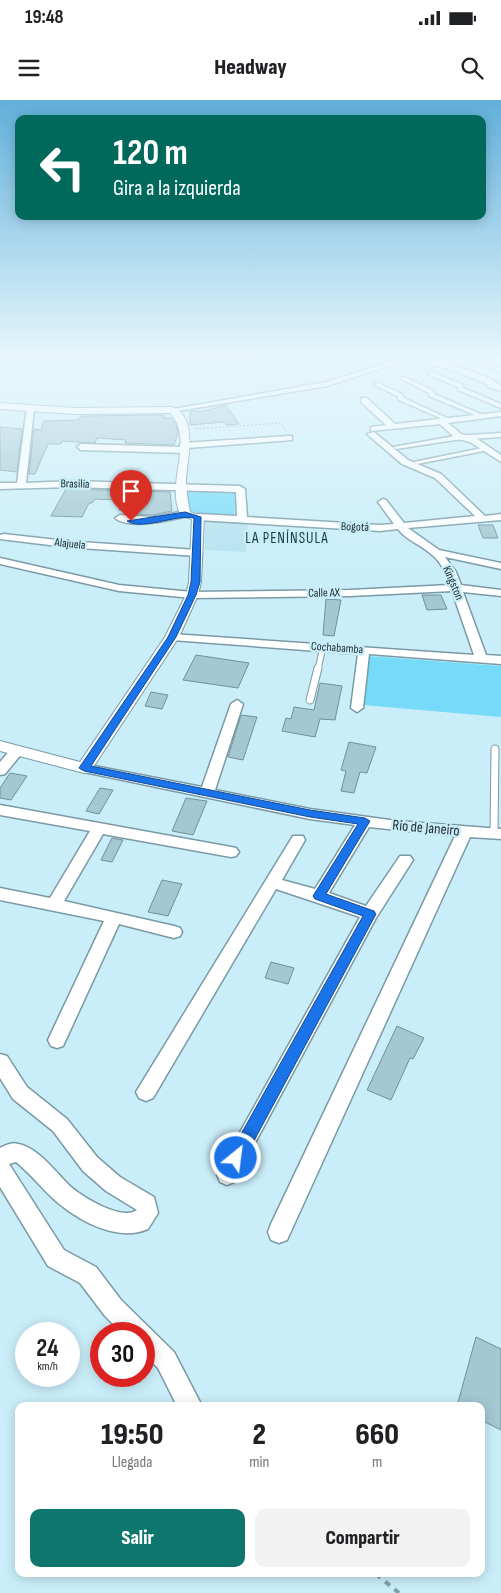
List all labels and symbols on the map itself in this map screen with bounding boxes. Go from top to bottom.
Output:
pin [110,470,152,521]
street label: Brasilia [60,476,90,492]
street label: Bogotá [341,519,370,535]
district label: LA PENÍNSULA [245,529,329,548]
street label: Alajuela [53,535,87,553]
street label: Kingston [439,564,467,602]
street label: Calle AX [308,585,341,601]
street label: Cochabamba [310,639,364,657]
street label: Río de Janeiro [392,816,460,840]
position arrow [209,1131,261,1183]
speed limit sign: 30 [90,1322,155,1387]

